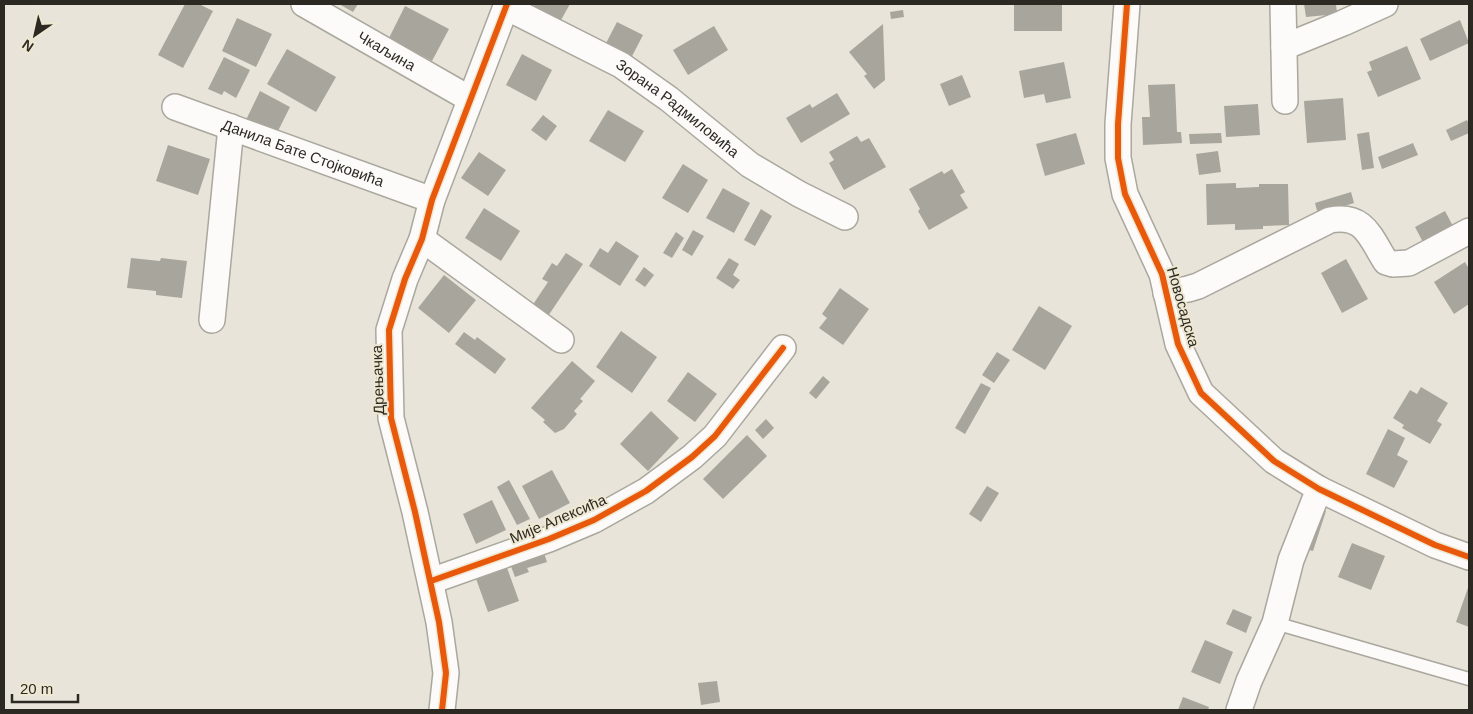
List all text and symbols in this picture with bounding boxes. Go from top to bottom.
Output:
north arrow [10,10,60,60]
street label: Чкаљина [355,28,419,74]
text: N [19,36,36,55]
street label: Зорана Радмиловића [613,55,743,161]
street label: Данила Бате Стојковића [220,116,387,190]
street label: Новосадска [1164,265,1203,350]
street label: Дрењачка [368,344,387,415]
street label: Мије Алексића [507,490,609,547]
scale bar [12,672,79,704]
text: 20 m [20,680,53,697]

